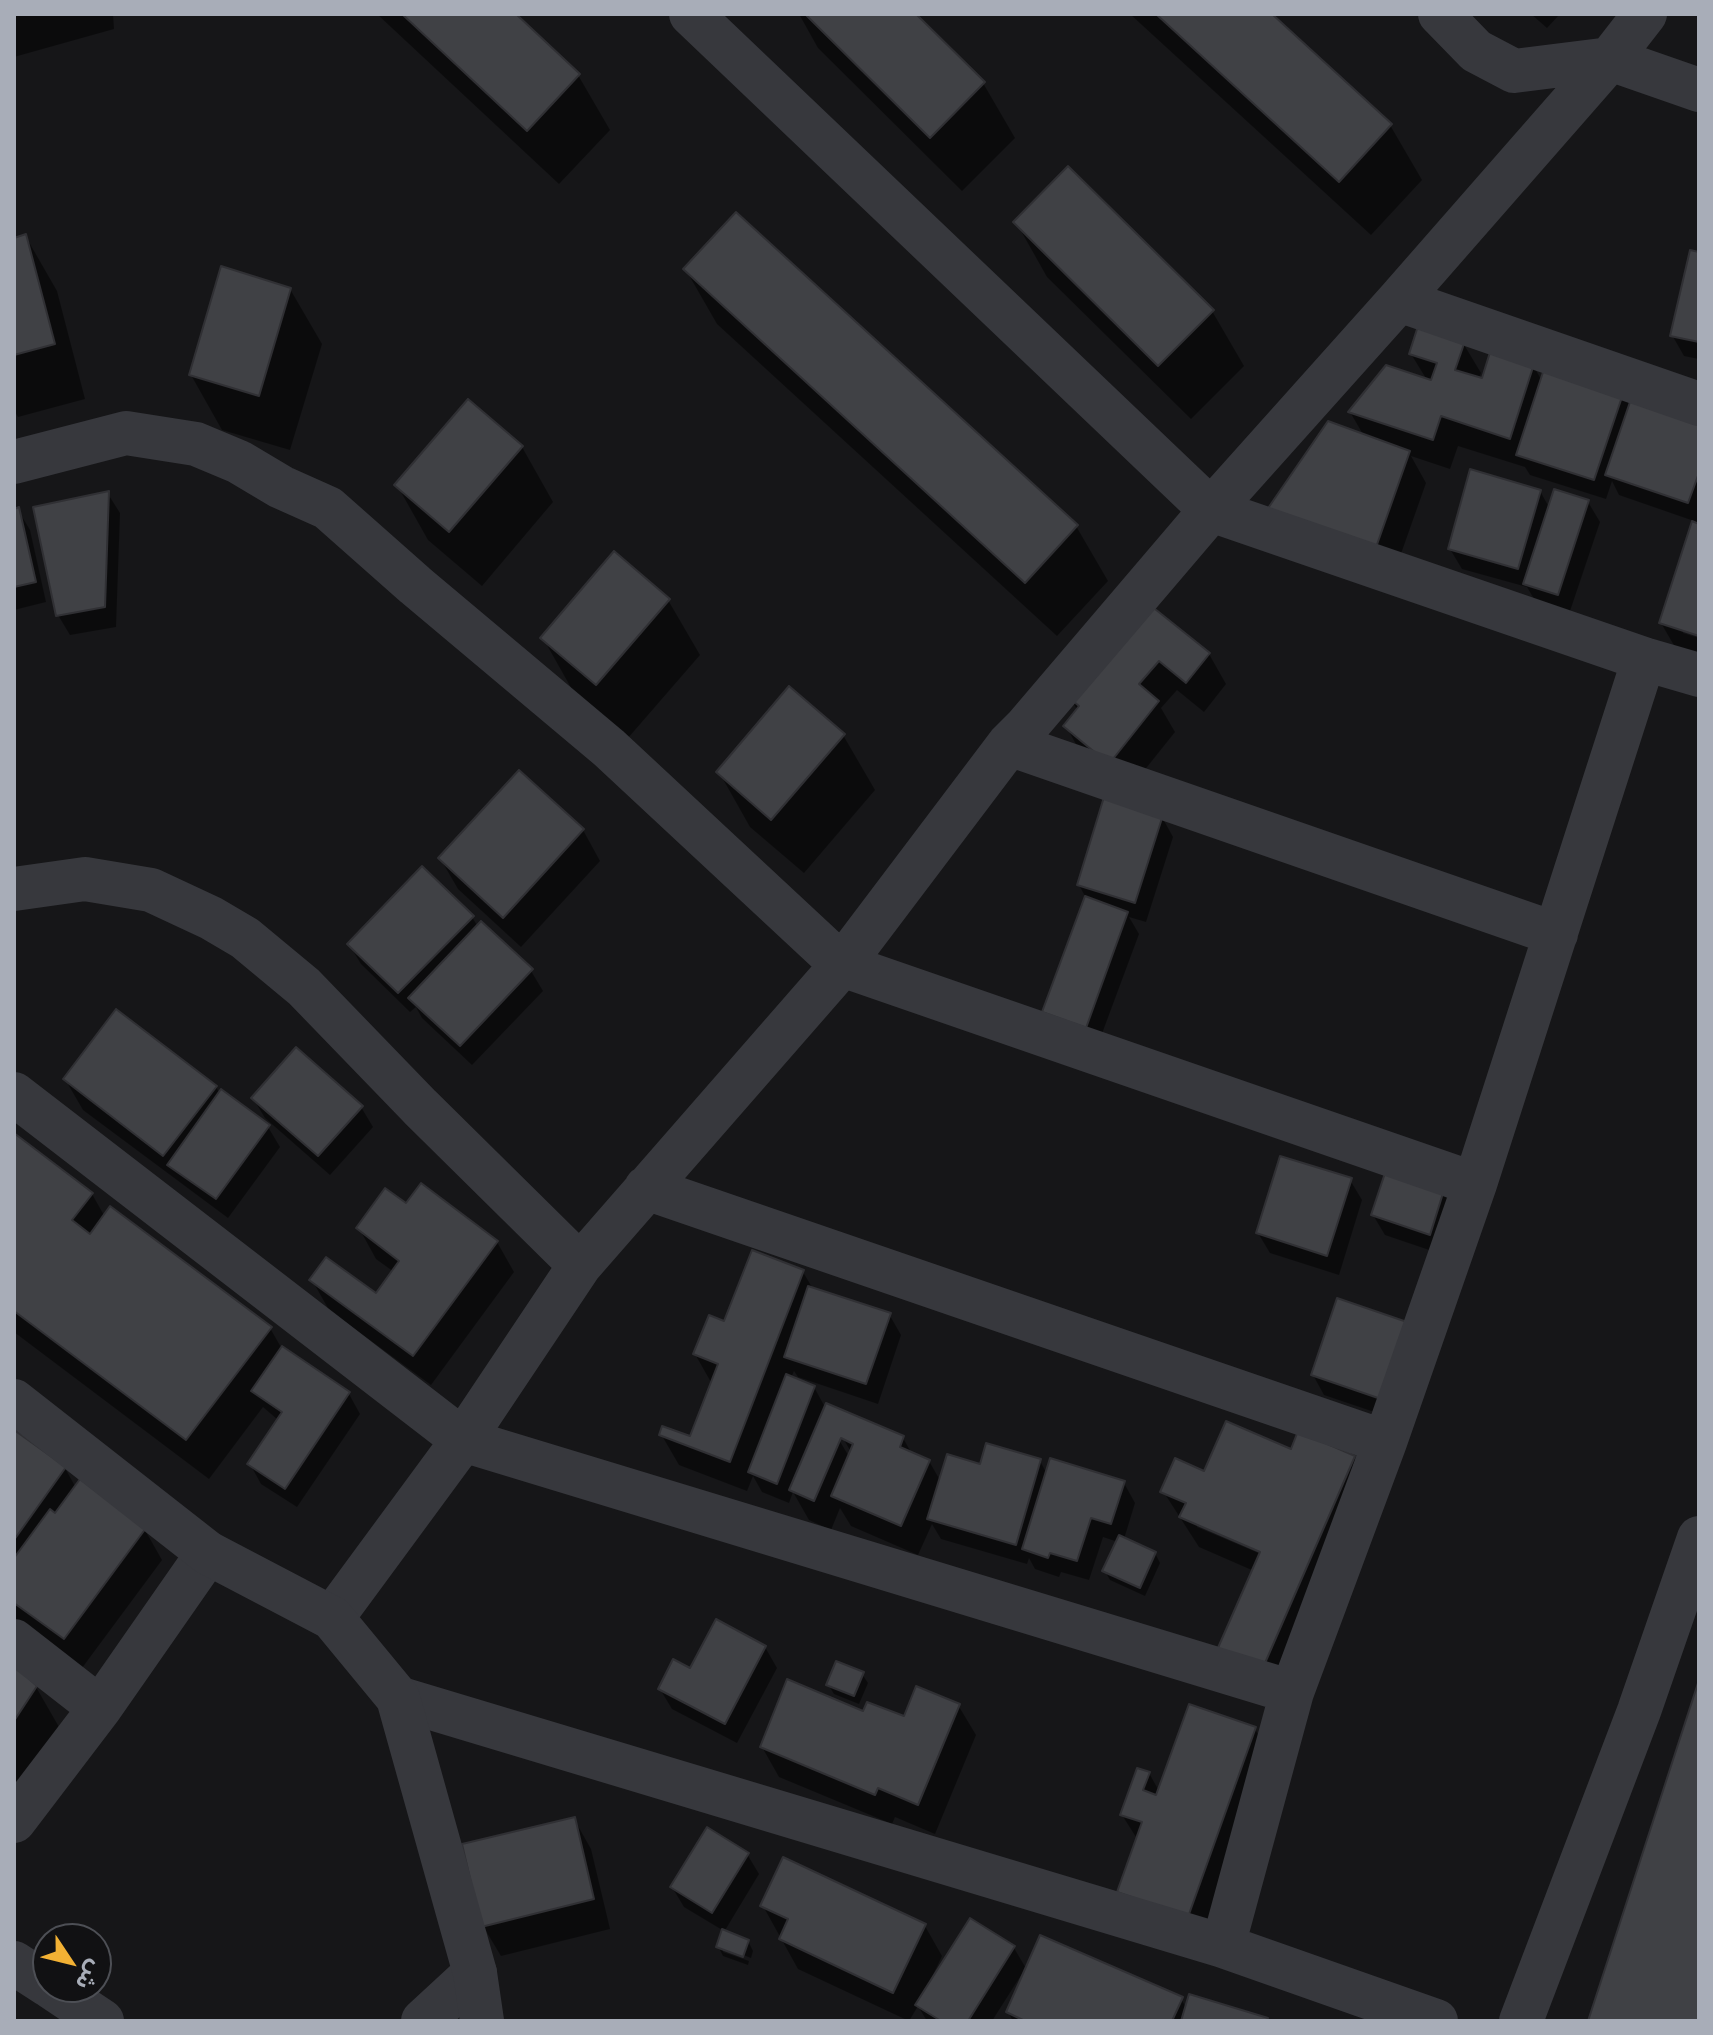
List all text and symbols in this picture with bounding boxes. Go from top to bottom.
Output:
north arrow [32,1923,112,2003]
text: ش [70,1955,110,1996]

